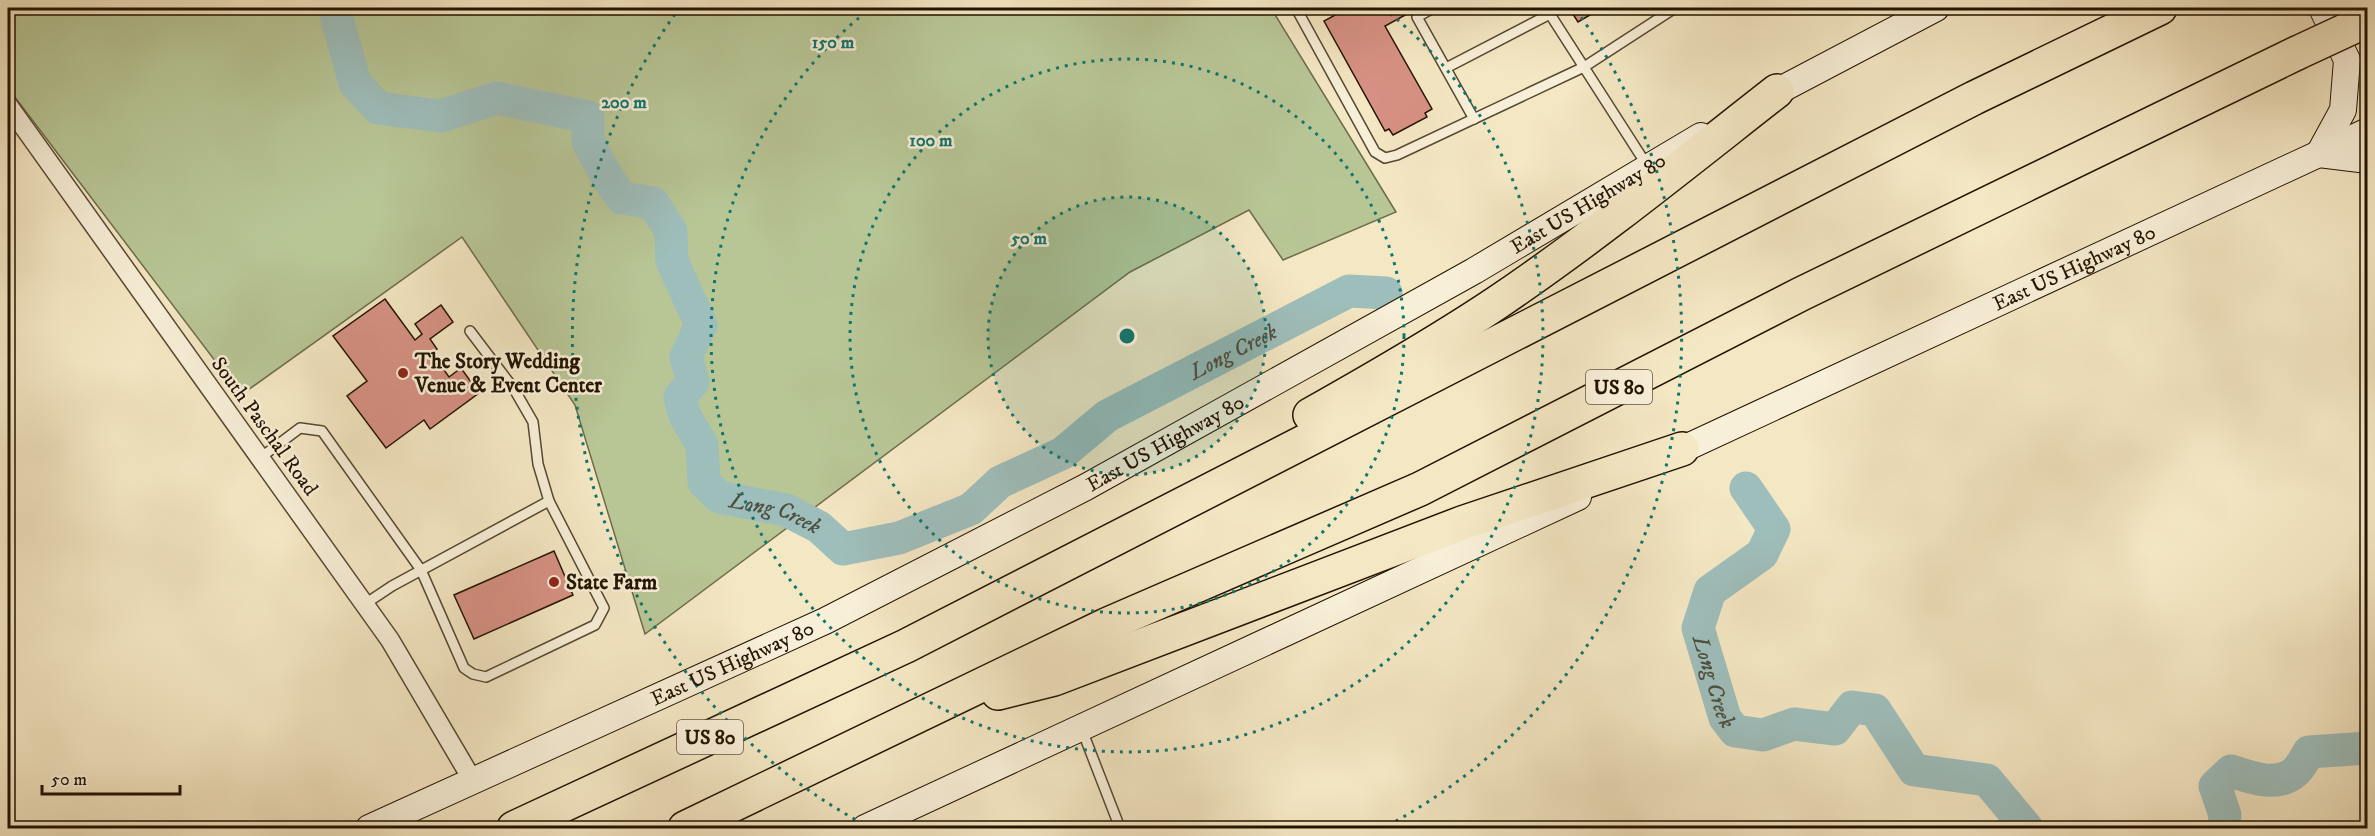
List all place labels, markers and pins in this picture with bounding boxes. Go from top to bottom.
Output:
centre of rings [1117,326,1137,346]
place label: The Story Wedding Venue & Event Center [414,349,603,399]
marker: The Story Wedding Venue & Event Center [396,366,410,380]
place label: State Farm [566,570,658,596]
marker: State Farm [547,575,561,589]

